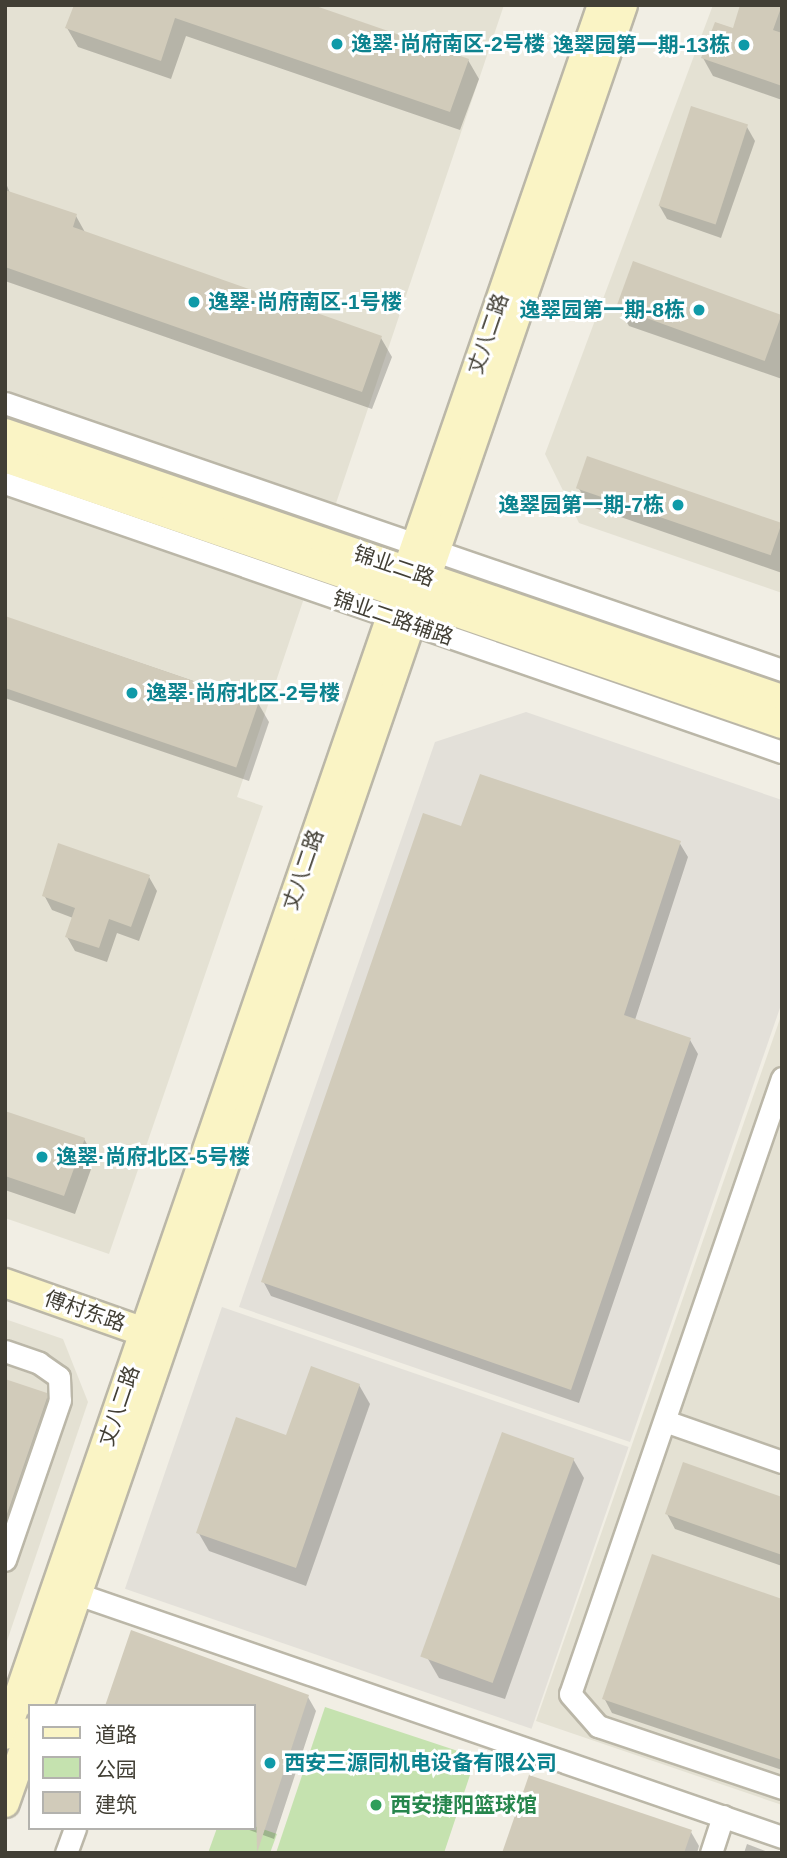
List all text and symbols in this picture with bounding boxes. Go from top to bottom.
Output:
place label: 逸翠·尚府南区-2号楼 [351,31,545,57]
place label: 逸翠园第一期-13栋 [553,32,730,58]
marker: 逸翠·尚府南区-2号楼 [329,36,345,52]
marker: 逸翠园第一期-13栋 [736,37,752,53]
place label: 逸翠·尚府南区-1号楼 [208,289,402,315]
street label: 丈八二路 [462,290,514,378]
marker: 逸翠·尚府南区-1号楼 [186,294,202,310]
place label: 逸翠园第一期-8栋 [519,297,685,323]
marker: 逸翠园第一期-8栋 [691,302,707,318]
place label: 逸翠园第一期-7栋 [498,492,664,518]
marker: 逸翠园第一期-7栋 [670,497,686,513]
street label: 锦业二路 [350,540,438,592]
street label: 锦业二路辅路 [329,586,457,650]
place label: 逸翠·尚府北区-2号楼 [146,680,340,706]
marker: 逸翠·尚府北区-2号楼 [124,685,140,701]
street label: 丈八二路 [277,826,329,914]
place label: 逸翠·尚府北区-5号楼 [56,1144,250,1170]
marker: 逸翠·尚府北区-5号楼 [34,1149,50,1165]
street label: 傅村东路 [41,1285,129,1337]
street label: 丈八二路 [93,1362,145,1450]
legend [28,1704,256,1830]
text: 道路 [95,1723,137,1746]
place label: 西安三源同机电设备有限公司 [284,1750,557,1776]
marker: 西安三源同机电设备有限公司 [262,1755,278,1771]
text: 公园 [95,1758,137,1781]
place label: 西安捷阳篮球馆 [390,1792,537,1818]
text: 建筑 [95,1793,137,1816]
marker: 西安捷阳篮球馆 [368,1797,384,1813]

